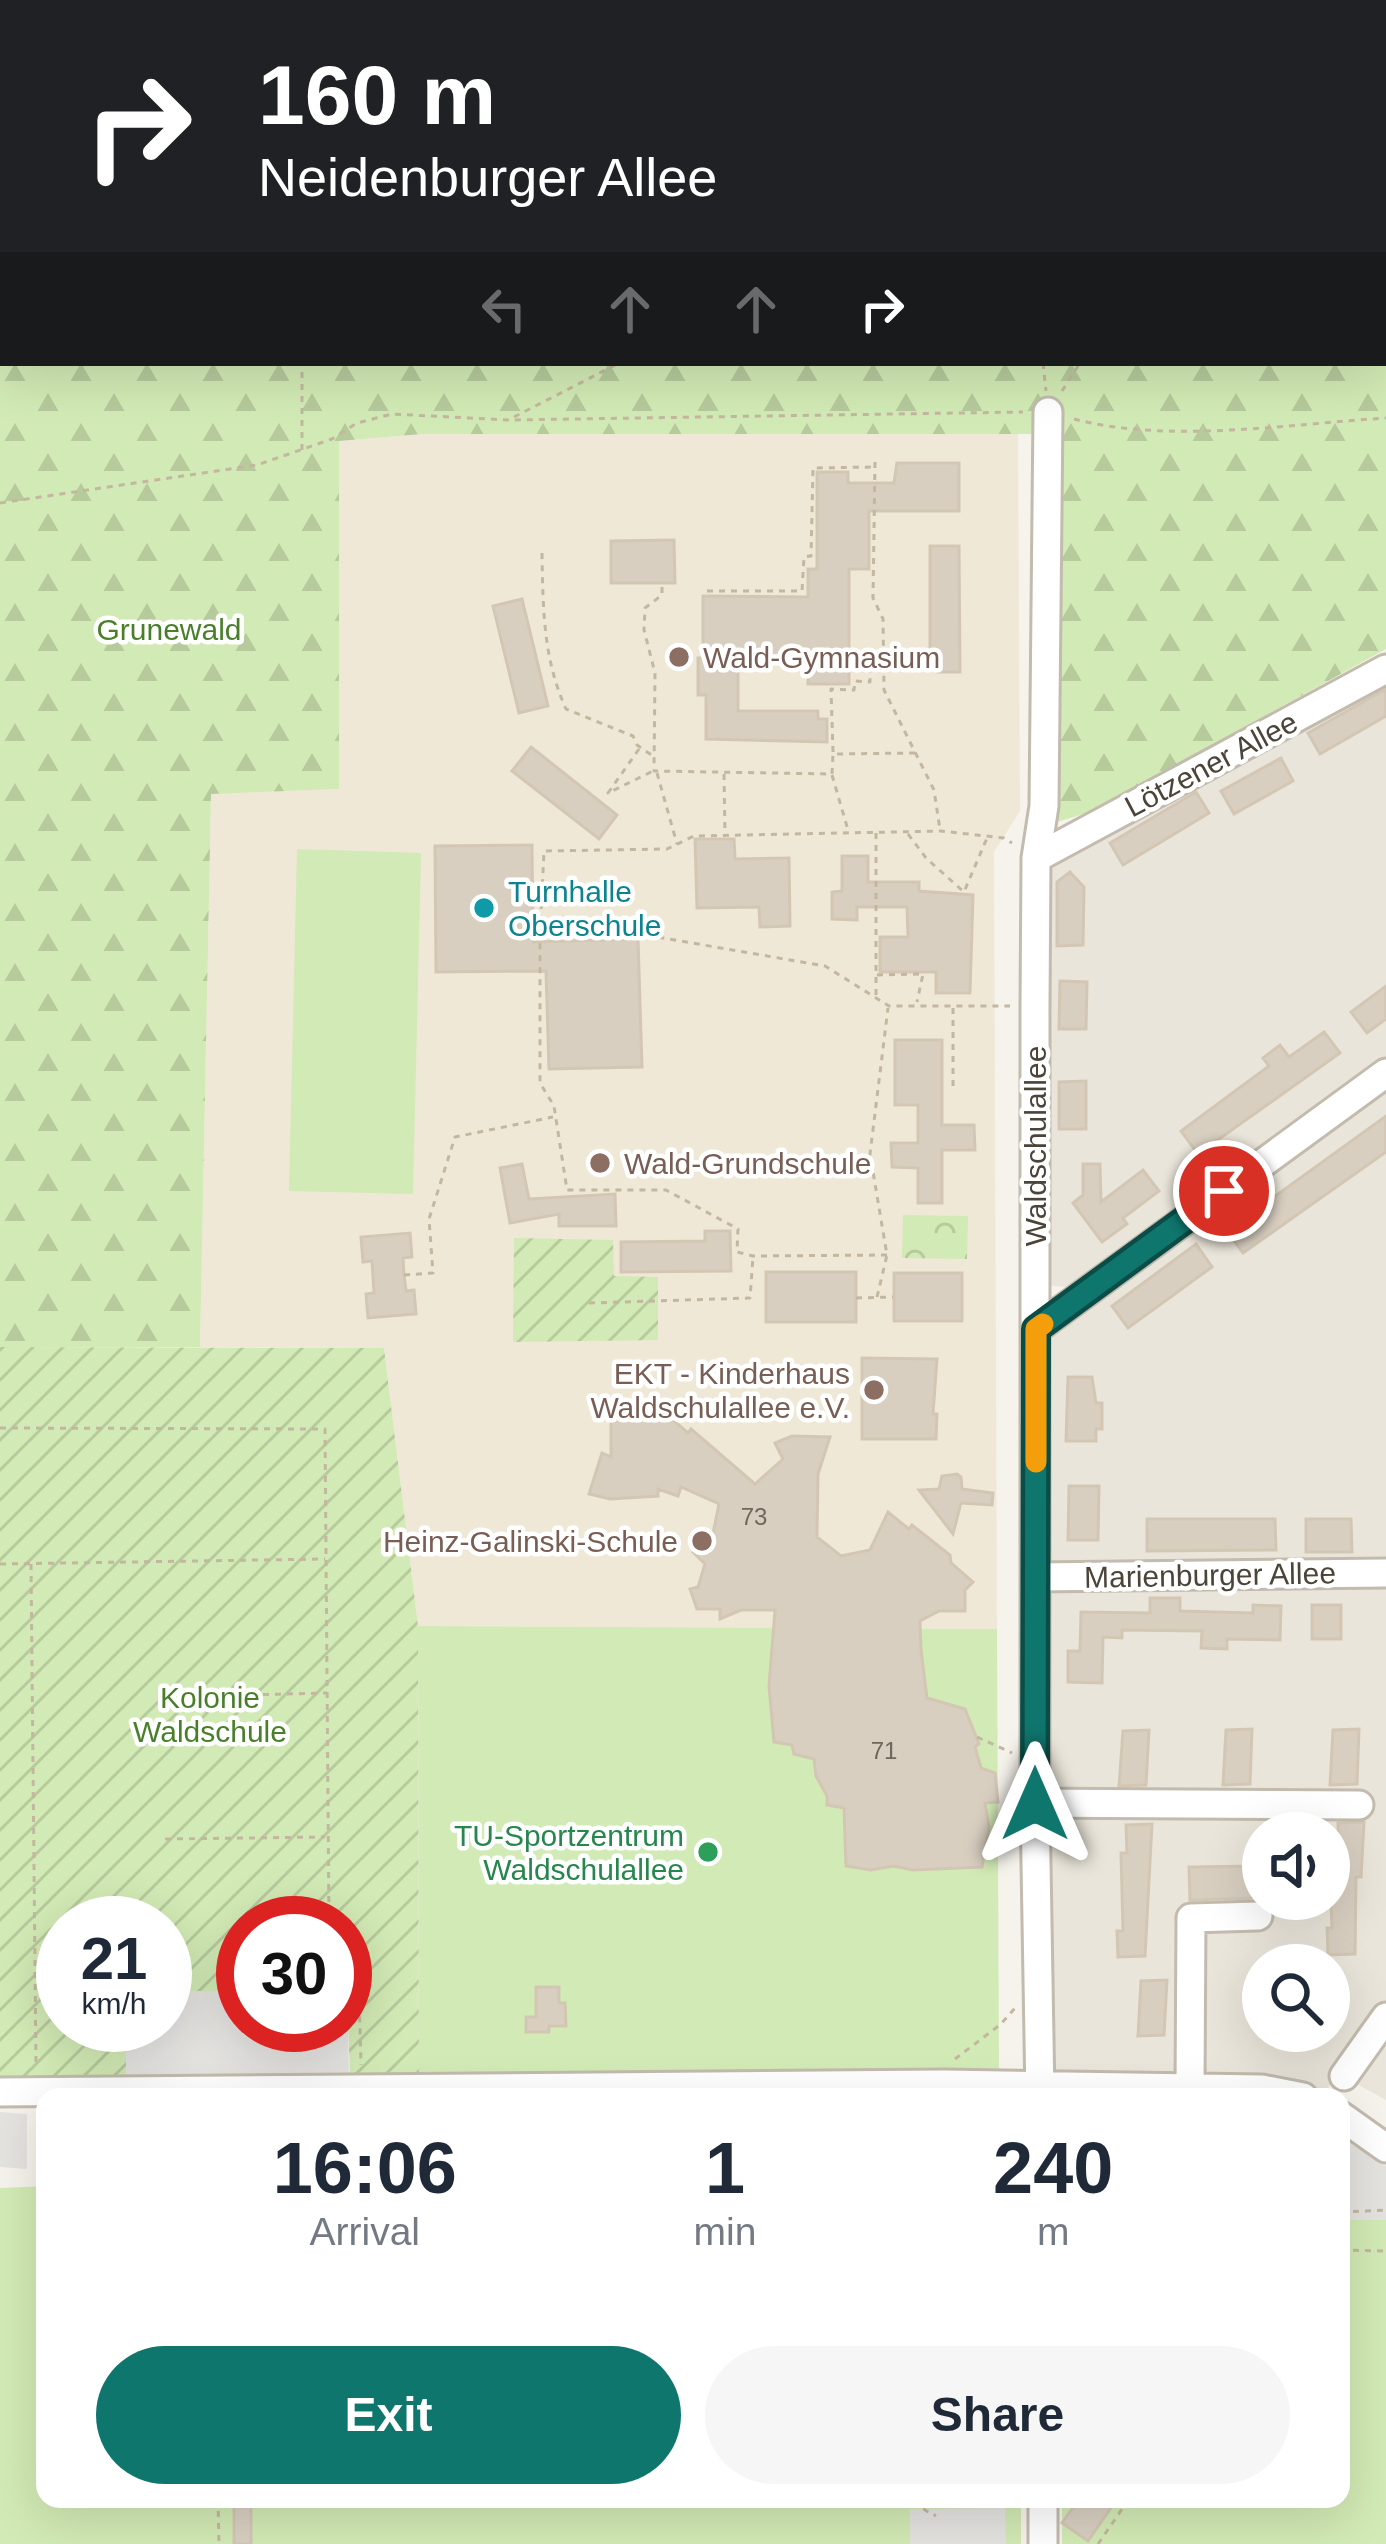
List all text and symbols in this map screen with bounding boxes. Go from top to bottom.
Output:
icon: right [60,48,216,204]
text: 160 m [258,48,496,142]
text: Neidenburger Allee [258,147,717,207]
icon: left [471,276,537,342]
icon: ahead [597,276,663,342]
icon: ahead [723,276,789,342]
icon: right [849,276,915,342]
park label: Grunewald [96,613,242,646]
place label: Wald-Gymnasium [703,641,940,674]
marker: Wald-Gymnasium [666,644,692,670]
street label: Lötzener Allee [1119,705,1303,823]
place label: Turnhalle Oberschule [508,875,661,942]
marker: Turnhalle Oberschule [471,895,497,921]
street label: Waldschulallee [1019,1046,1052,1246]
pin [1173,1140,1275,1242]
place label: Wald-Grundschule [624,1147,871,1180]
marker: Wald-Grundschule [587,1150,613,1176]
icon: arrive [1191,1158,1257,1224]
place label: EKT - Kinderhaus Waldschulallee e.V. [590,1357,850,1424]
marker: EKT - Kinderhaus Waldschulallee e.V. [861,1377,887,1403]
house number: 73 [741,1503,767,1530]
place label: Heinz-Galinski-Schule [383,1525,678,1558]
marker: Heinz-Galinski-Schule [689,1528,715,1554]
street label: Marienburger Allee [1084,1556,1336,1594]
park label: Kolonie Waldschule [133,1681,287,1748]
house number: 71 [871,1737,897,1764]
position arrow [972,1741,1098,1867]
map controls [1242,1812,1350,2052]
button: sound [1242,1812,1350,1920]
place label: TU-Sportzentrum Waldschulallee [454,1819,684,1886]
marker: TU-Sportzentrum Waldschulallee [695,1839,721,1865]
speed limit sign: 30 [216,1896,372,2052]
text: 21 [81,1925,147,1992]
button: search [1242,1944,1350,2052]
text: km/h [81,1987,147,2020]
text: 16:06 [273,2128,457,2208]
text: 1 [705,2128,745,2208]
text: 240 [993,2128,1113,2208]
text: Arrival [310,2210,420,2253]
text: min [694,2210,756,2253]
text: m [1037,2210,1069,2253]
button: Exit [96,2346,681,2484]
button: Share [705,2346,1290,2484]

